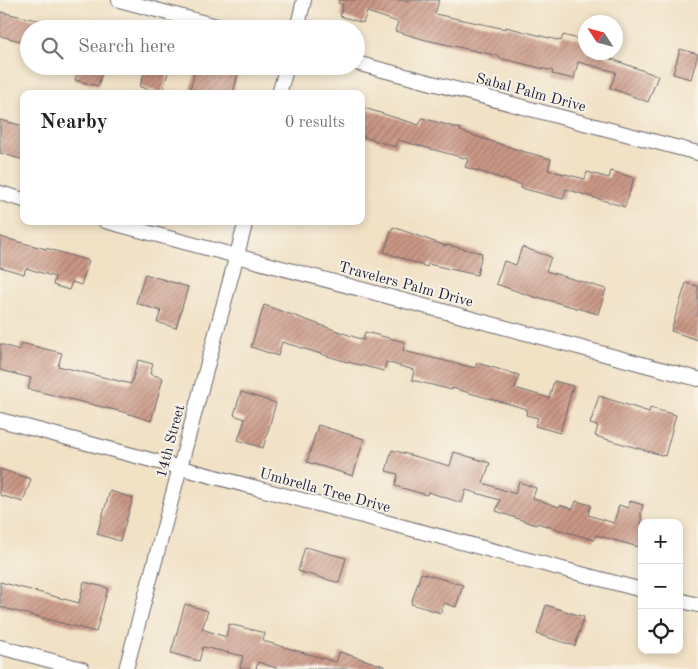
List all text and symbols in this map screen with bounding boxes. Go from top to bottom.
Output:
north arrow [578,15,623,60]
search box [20,20,365,75]
icon: search [38,34,66,62]
text: Search here [78,38,175,57]
street label: Sabal Palm Drive [474,72,587,115]
text: Nearby [40,112,108,133]
text: 0 results [285,115,345,131]
street label: Travelers Palm Drive [337,260,475,311]
street label: 14th Street [155,403,188,479]
street label: Umbrella Tree Drive [257,467,392,516]
map controls [638,519,683,654]
button: + [638,519,683,564]
button: − [638,564,683,609]
button: locate [638,609,683,654]

